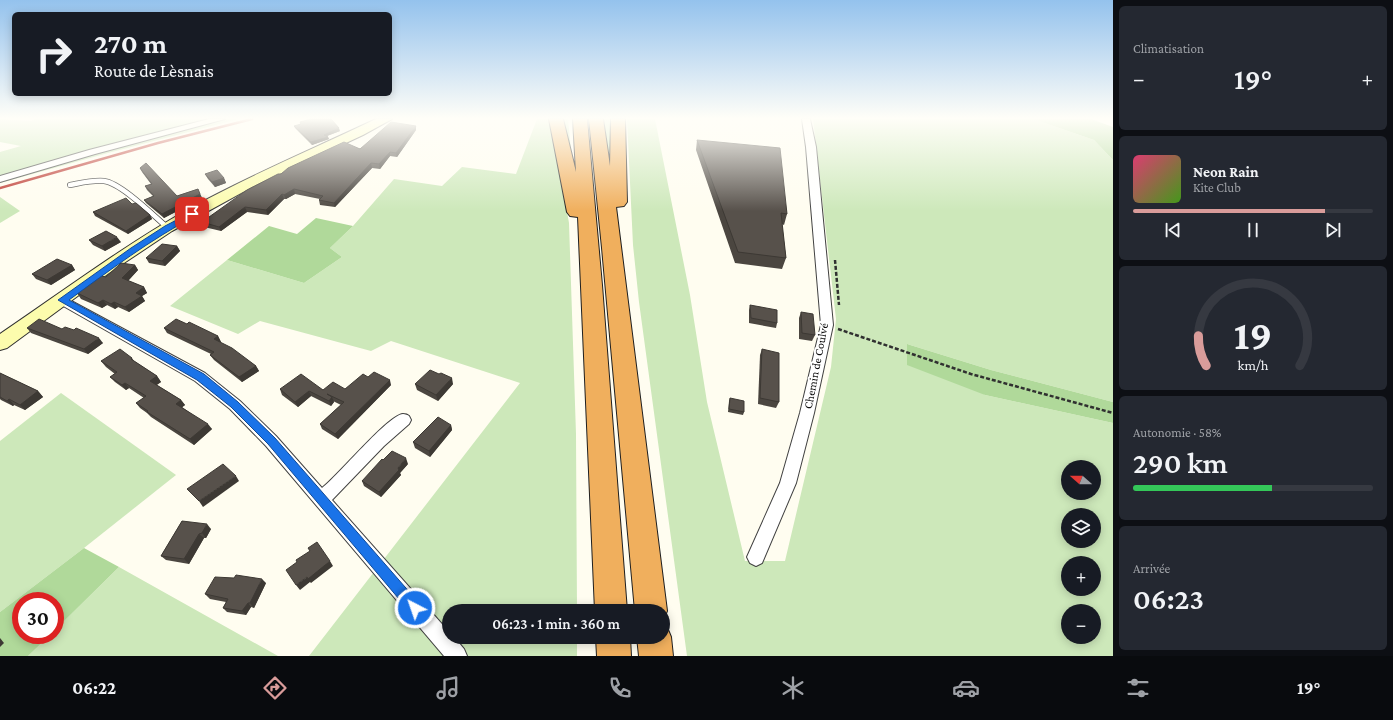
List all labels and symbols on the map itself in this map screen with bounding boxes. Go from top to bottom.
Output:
pin [175,197,209,231]
street label: Chemin de Coulvé [801,322,831,410]
north arrow [1061,460,1101,500]
position arrow [394,587,436,629]
speed limit sign: 30 [12,592,64,644]

